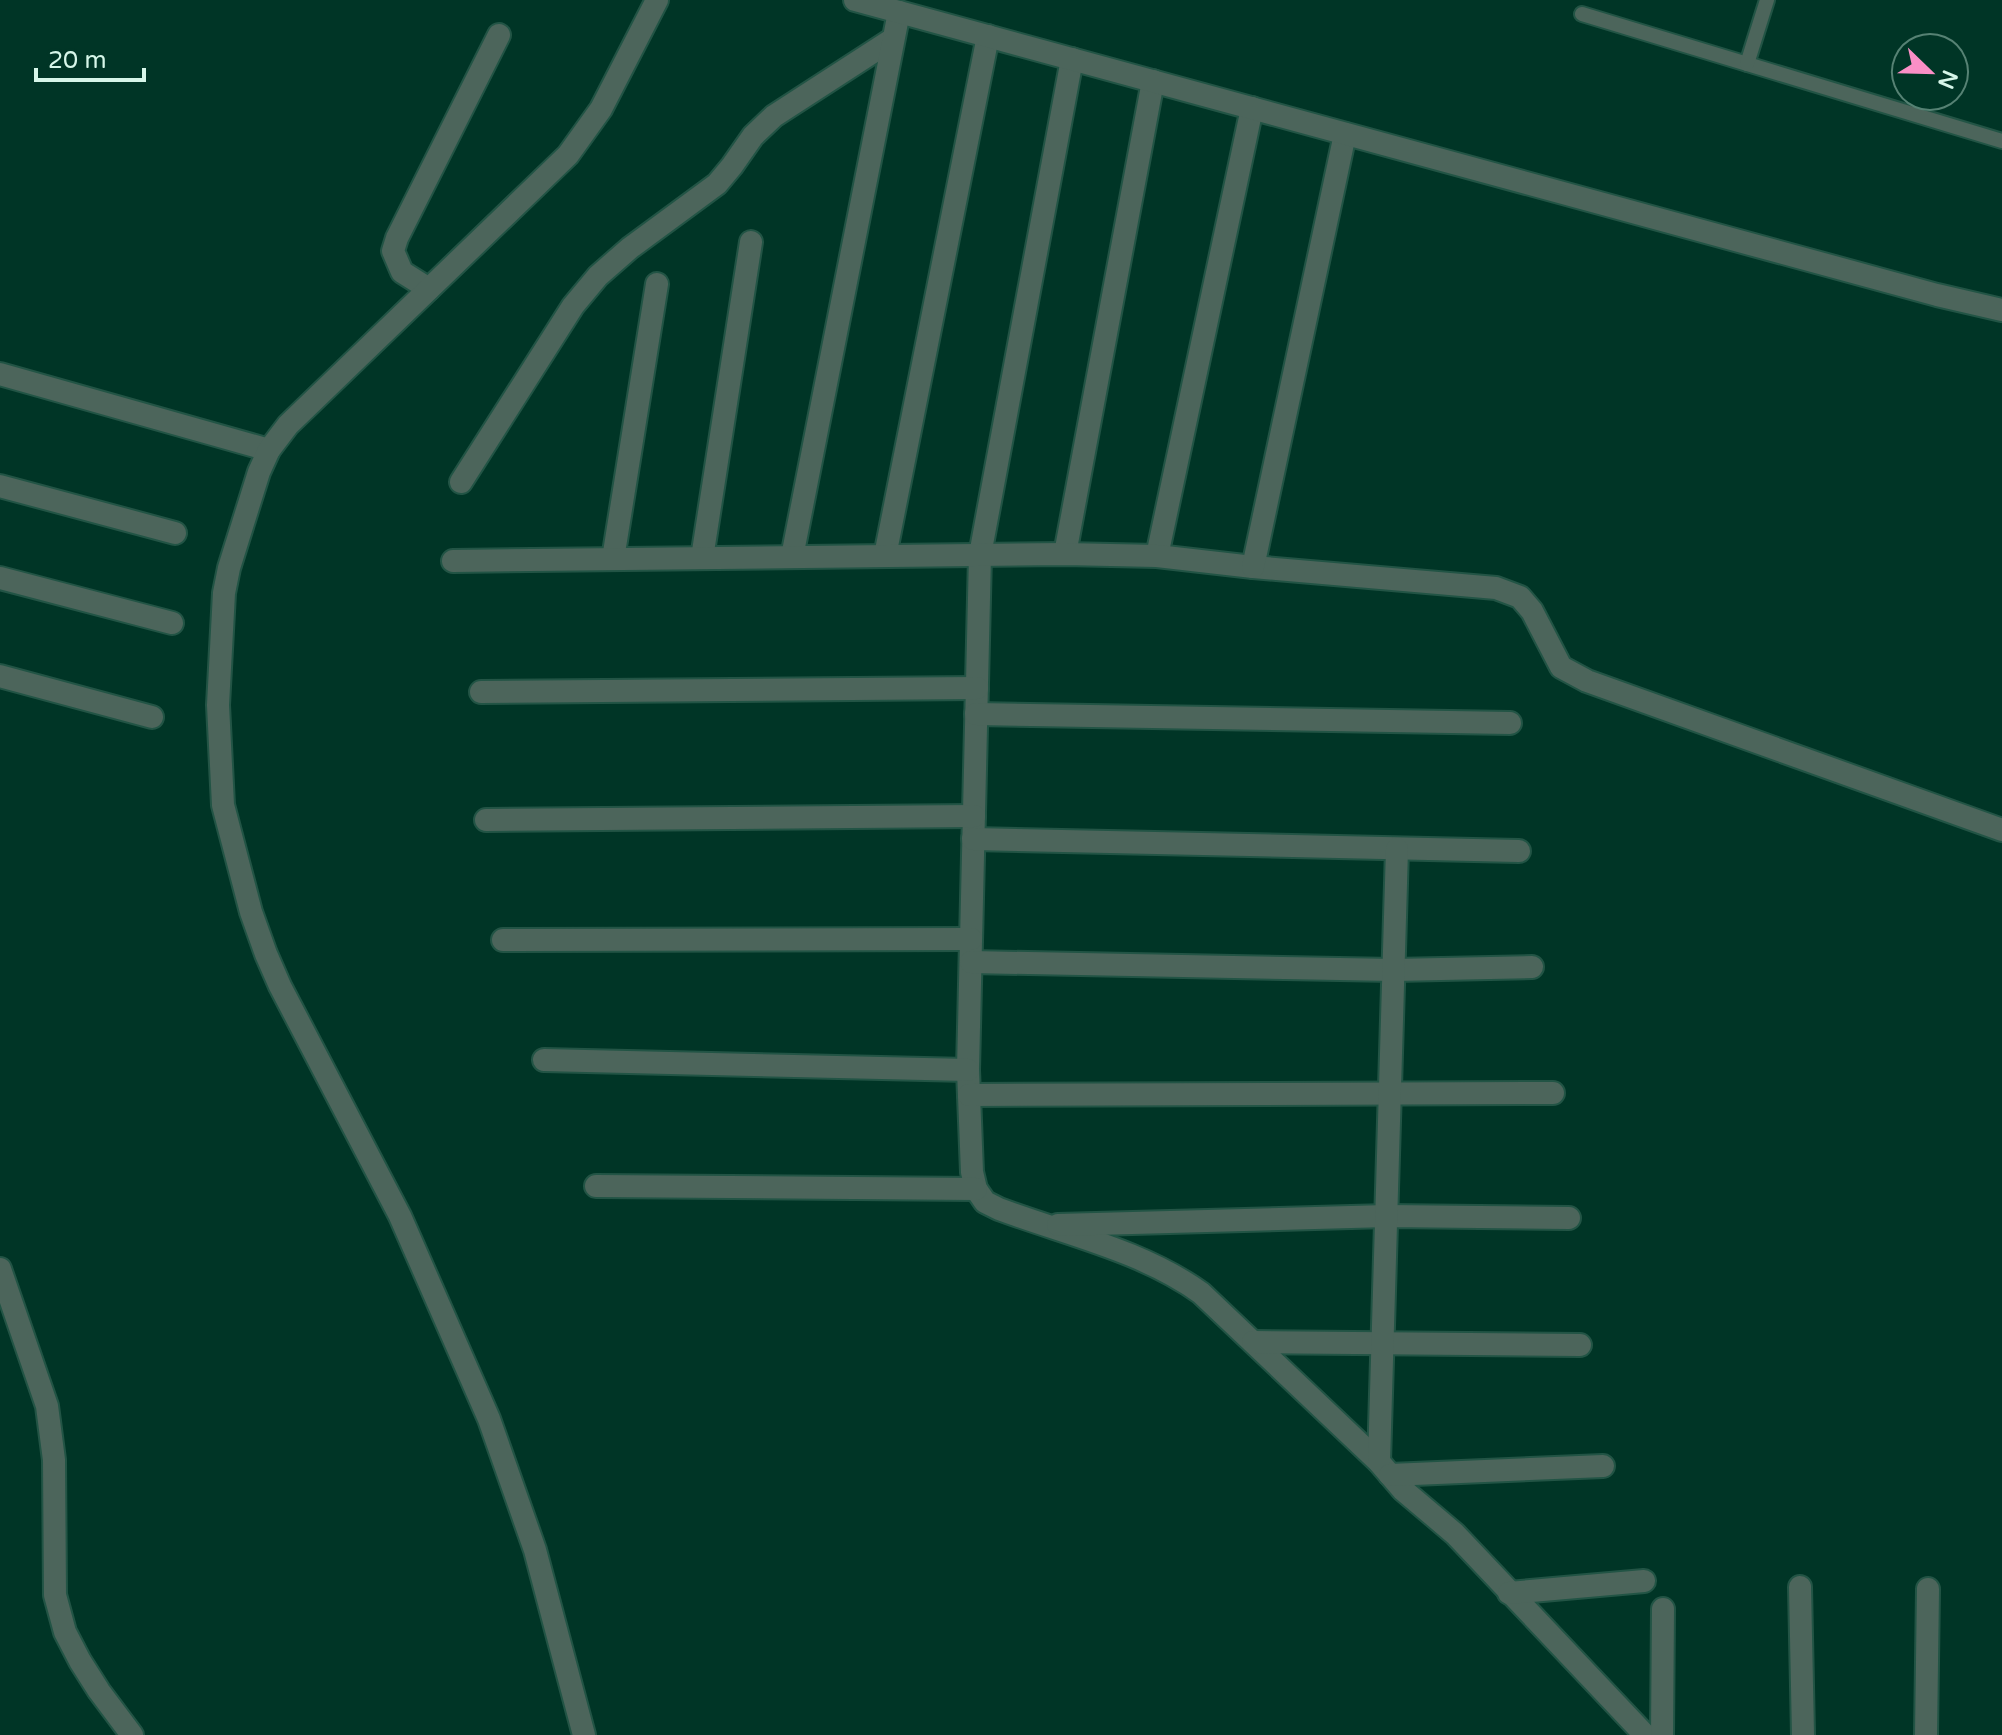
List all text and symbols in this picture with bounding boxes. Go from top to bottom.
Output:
scale bar [36,32,144,82]
north arrow [1890,32,1970,112]
text: 20 m [48,46,106,75]
text: N [1932,66,1963,93]

